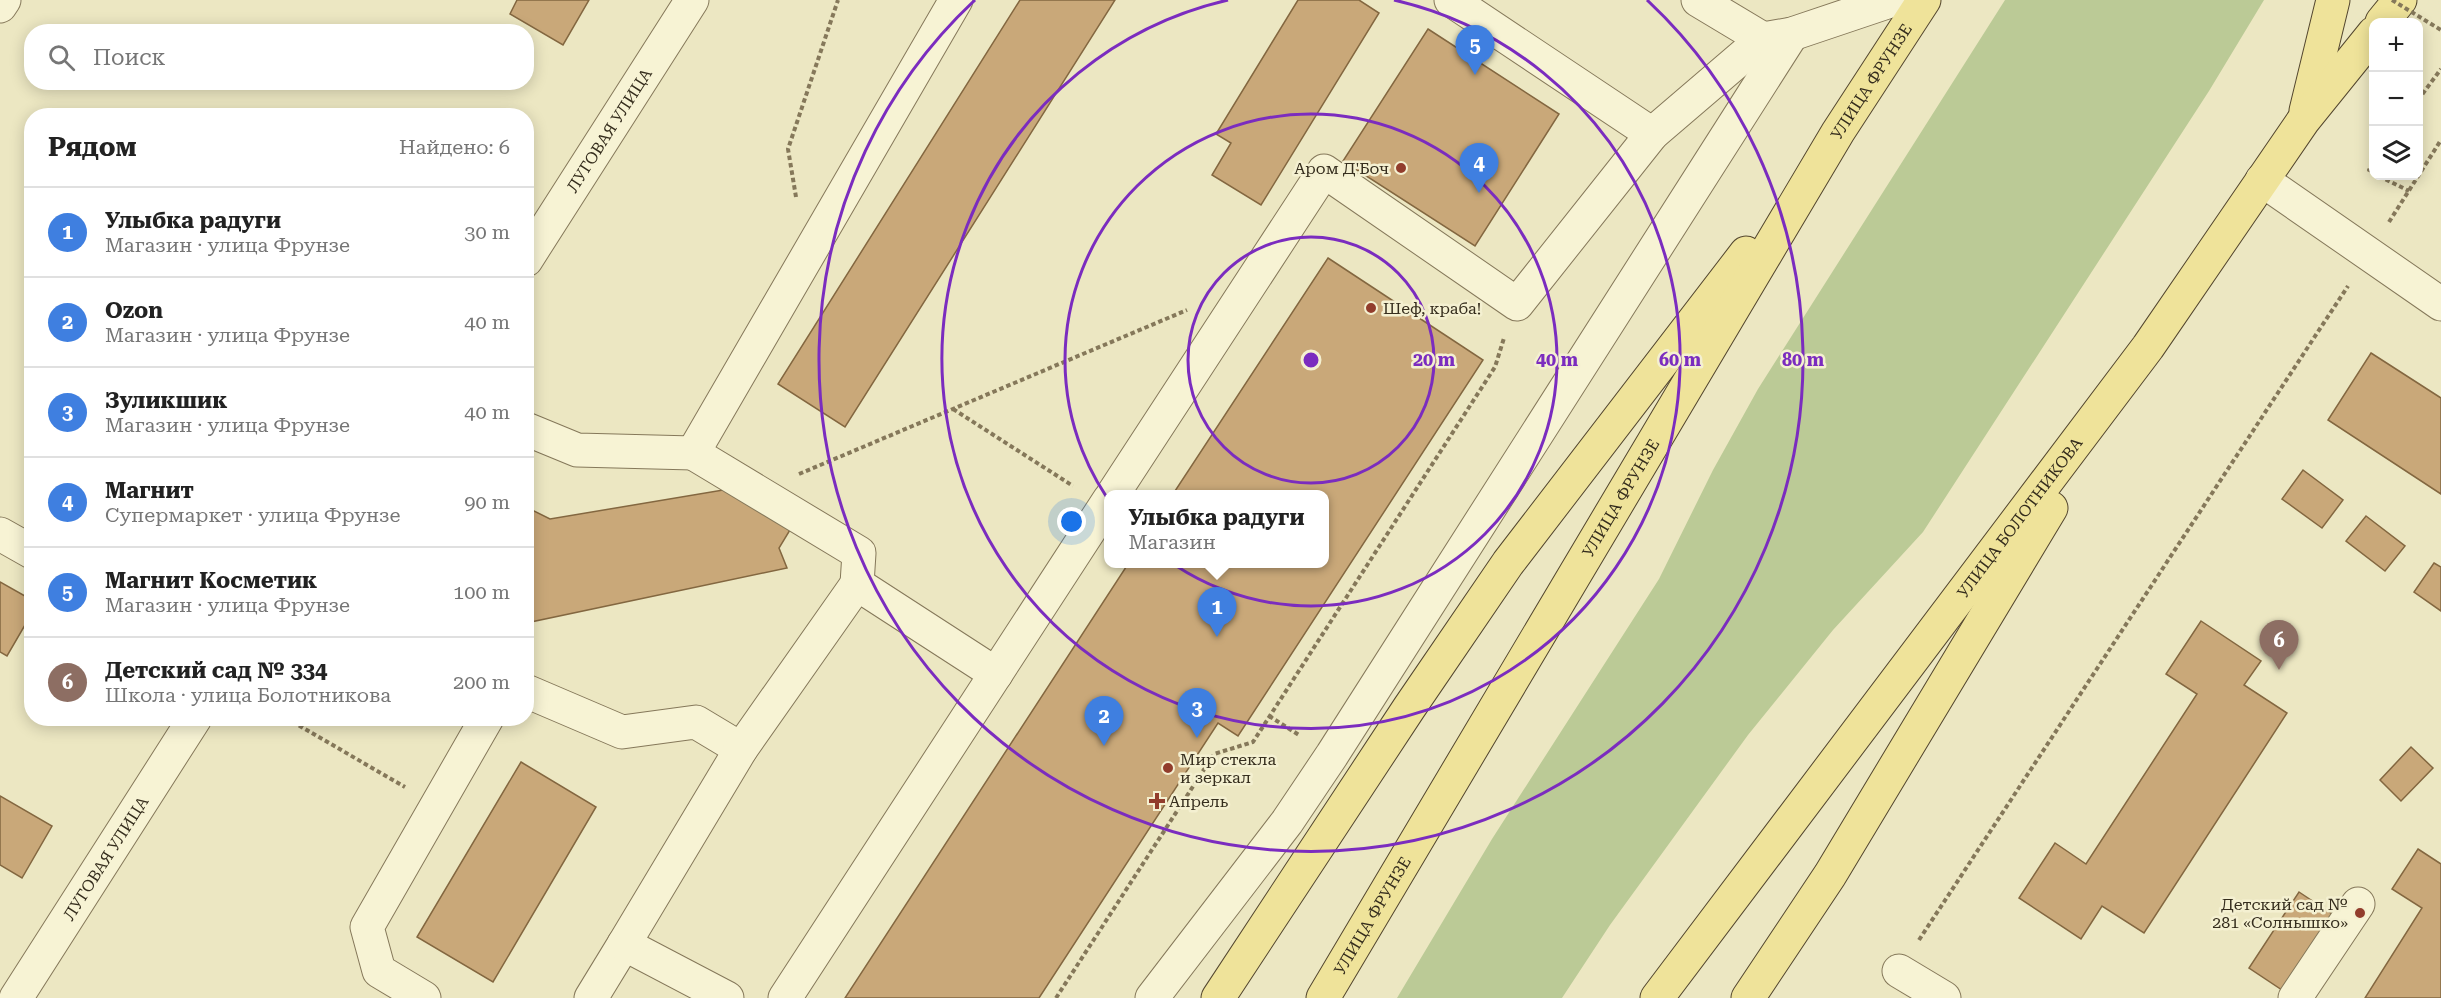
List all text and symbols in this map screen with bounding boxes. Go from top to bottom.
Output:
map controls [2369,18,2423,180]
button: + [2369,18,2423,72]
street label: УЛИЦА ФРУНЗЕ [1827,20,1916,143]
search box [24,24,534,90]
pin: 5 [1456,26,1494,75]
icon: search [45,41,78,74]
text: Поиск [93,45,165,70]
street label: ЛУГОВАЯ УЛИЦА [563,64,656,196]
button: − [2369,72,2423,126]
button: layers [2369,126,2423,180]
text: Рядом [48,132,137,162]
text: Найдено: 6 [399,135,510,159]
pin: 4 [1460,144,1498,193]
place label: Аром Д'Боч [1294,159,1389,178]
marker: Аром Д'Боч [1394,161,1408,175]
text: Улыбка радуги [105,208,281,233]
text: 1 [62,220,73,244]
text: 30 m [464,220,510,244]
text: Магазин · улица Фрунзе [105,233,350,257]
text: Ozon [105,298,163,323]
place label: Шеф, краба! [1383,299,1481,318]
marker: Шеф, краба! [1364,301,1378,315]
text: 2 [62,310,73,334]
text: 40 m [464,310,510,334]
text: Магазин · улица Фрунзе [105,323,350,347]
text: 20 m [1413,349,1456,370]
text: 40 m [1536,349,1579,370]
text: 60 m [1659,349,1702,370]
text: 80 m [1782,349,1825,370]
centre of rings [1301,350,1321,370]
text: Зуликшик [105,388,227,413]
text: 3 [62,400,73,424]
text: 40 m [464,400,510,424]
text: Магазин · улица Фрунзе [105,413,350,437]
street label: УЛИЦА БОЛОТНИКОВА [1953,433,2087,602]
street label: УЛИЦА ФРУНЗЕ [1578,435,1663,561]
text: Магнит [105,478,194,503]
text: 4 [62,490,73,514]
text: 90 m [464,490,510,514]
popup [1104,490,1329,568]
text: Супермаркет · улица Фрунзе [105,503,400,527]
text: Улыбка радуги [1128,505,1305,530]
your location [1057,507,1086,536]
text: Магазин [1128,530,1216,554]
text: Магнит Косметик [105,568,317,593]
text: 5 [62,580,73,604]
text: 100 m [453,580,510,604]
pin: 1 [1198,588,1236,637]
text: Магазин · улица Фрунзе [105,593,350,617]
pin: 6 [2260,620,2298,670]
text: Детский сад № 334 [105,658,327,683]
text: 6 [62,670,73,694]
text: 200 m [453,670,510,694]
text: Школа · улица Болотникова [105,683,391,707]
pin: 3 [1178,688,1216,738]
pin: 2 [1084,696,1124,746]
place label: Мир стекла и зеркал [1180,750,1277,787]
marker: Мир стекла и зеркал [1161,761,1175,775]
street label: ЛУГОВАЯ УЛИЦА [59,792,153,924]
place label: Апрель [1169,792,1229,811]
marker: Апрель [1150,794,1164,808]
street label: УЛИЦА ФРУНЗЕ [1330,853,1415,978]
place label: Детский сад № 281 «Солнышко» [2212,895,2348,932]
marker: Детский сад № 281 «Солнышко» [2353,906,2367,920]

